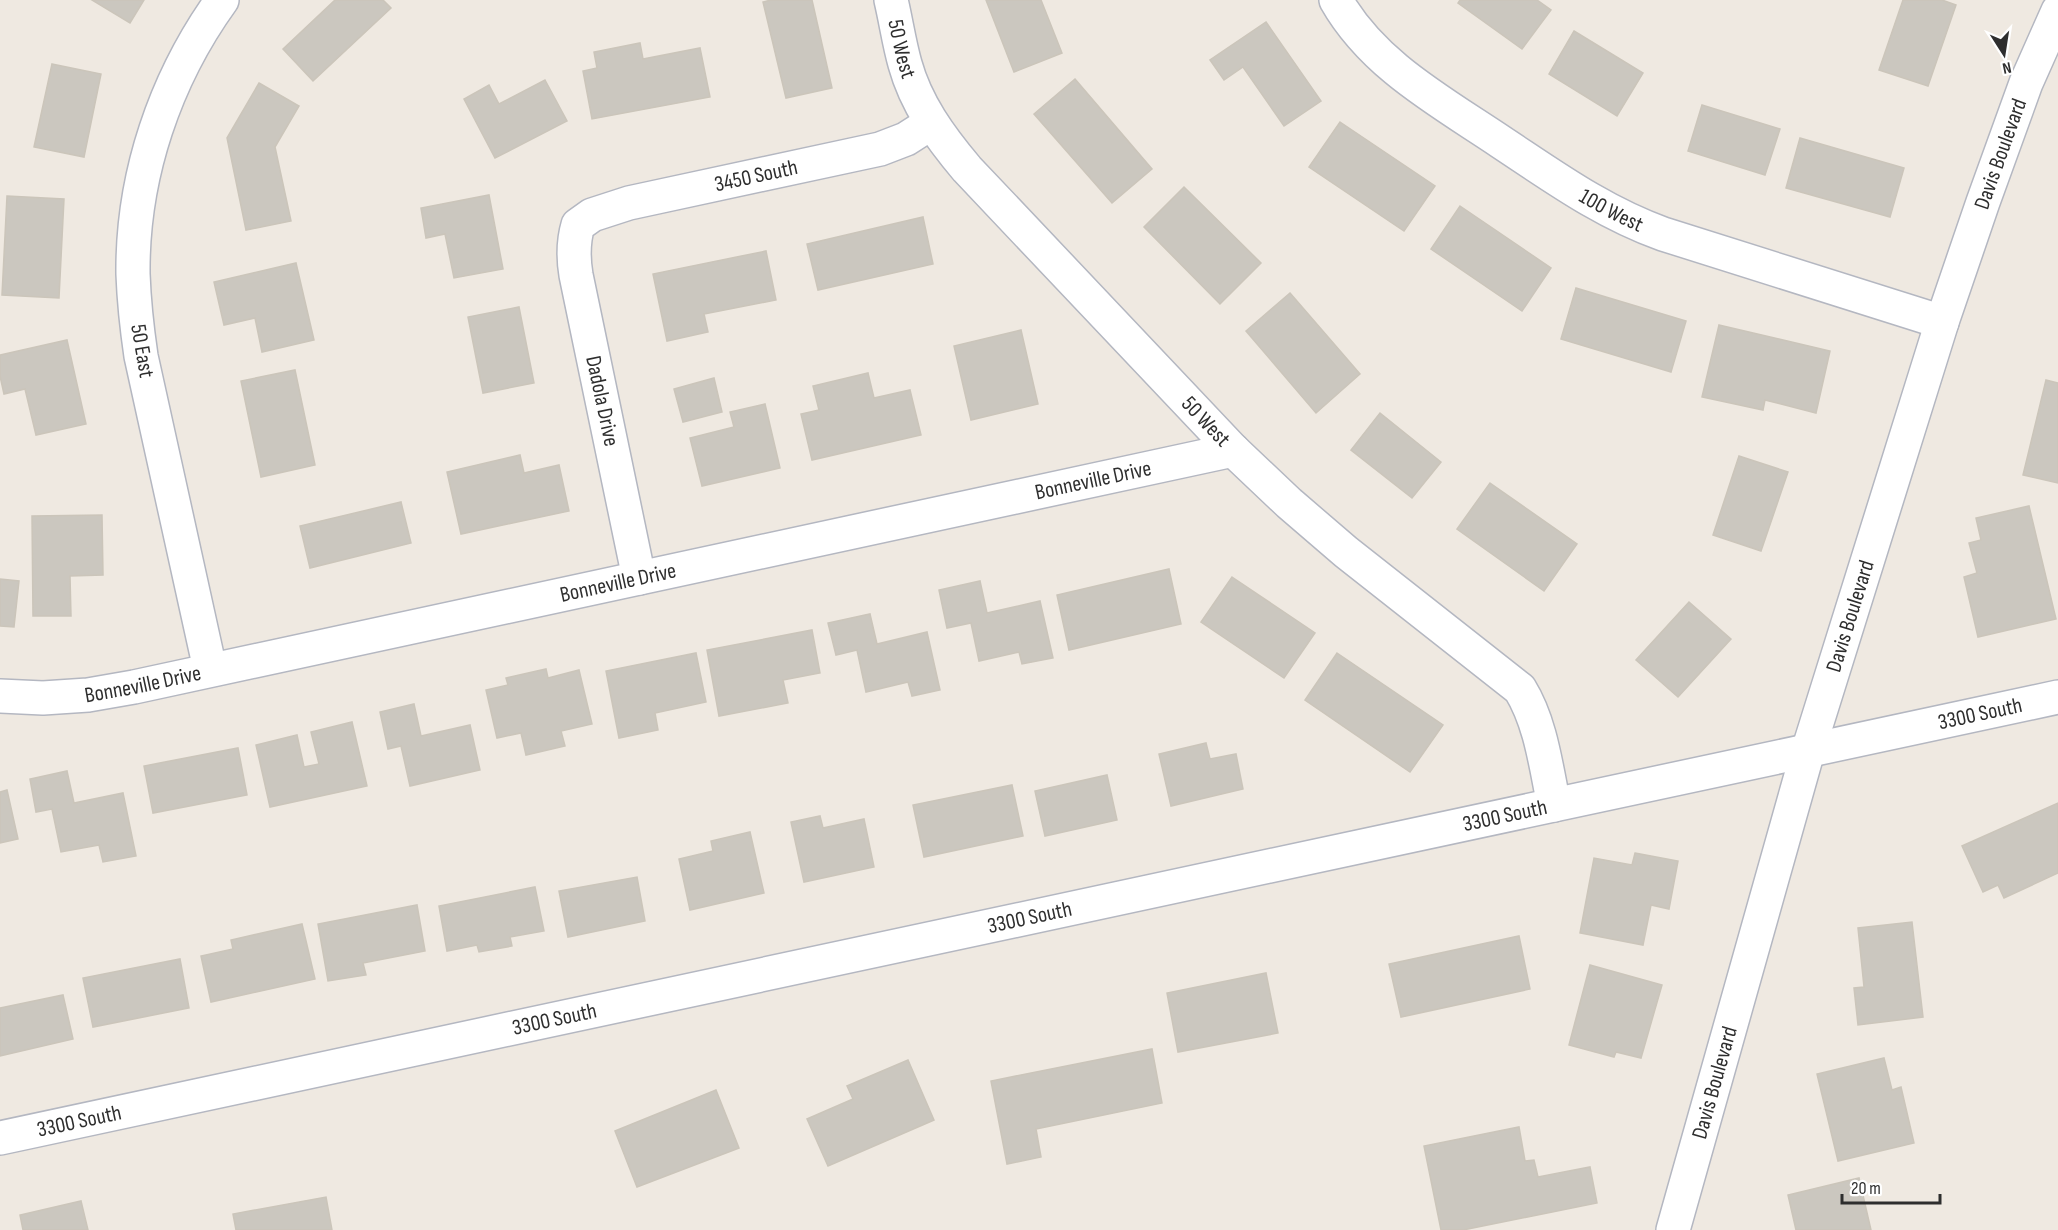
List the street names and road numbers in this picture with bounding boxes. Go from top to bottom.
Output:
street label: 50 West [882,17,922,82]
street label: Davis Boulevard [1968,95,2033,213]
street label: 3450 South [712,154,800,198]
street label: 100 West [1575,183,1648,238]
street label: 50 East [124,322,160,380]
street label: Dadola Drive [579,353,625,449]
street label: 50 West [1176,390,1236,453]
street label: Bonneville Drive [1033,455,1154,506]
street label: Bonneville Drive [557,557,679,608]
street label: Davis Boulevard [1820,557,1880,675]
street label: Bonneville Drive [83,659,204,709]
street label: 3300 South [1935,692,2025,736]
street label: 3300 South [1460,793,1549,838]
street label: 3300 South [985,895,1074,940]
street label: 3300 South [510,997,599,1041]
street label: Davis Boulevard [1686,1023,1743,1142]
street label: 3300 South [35,1099,124,1143]

